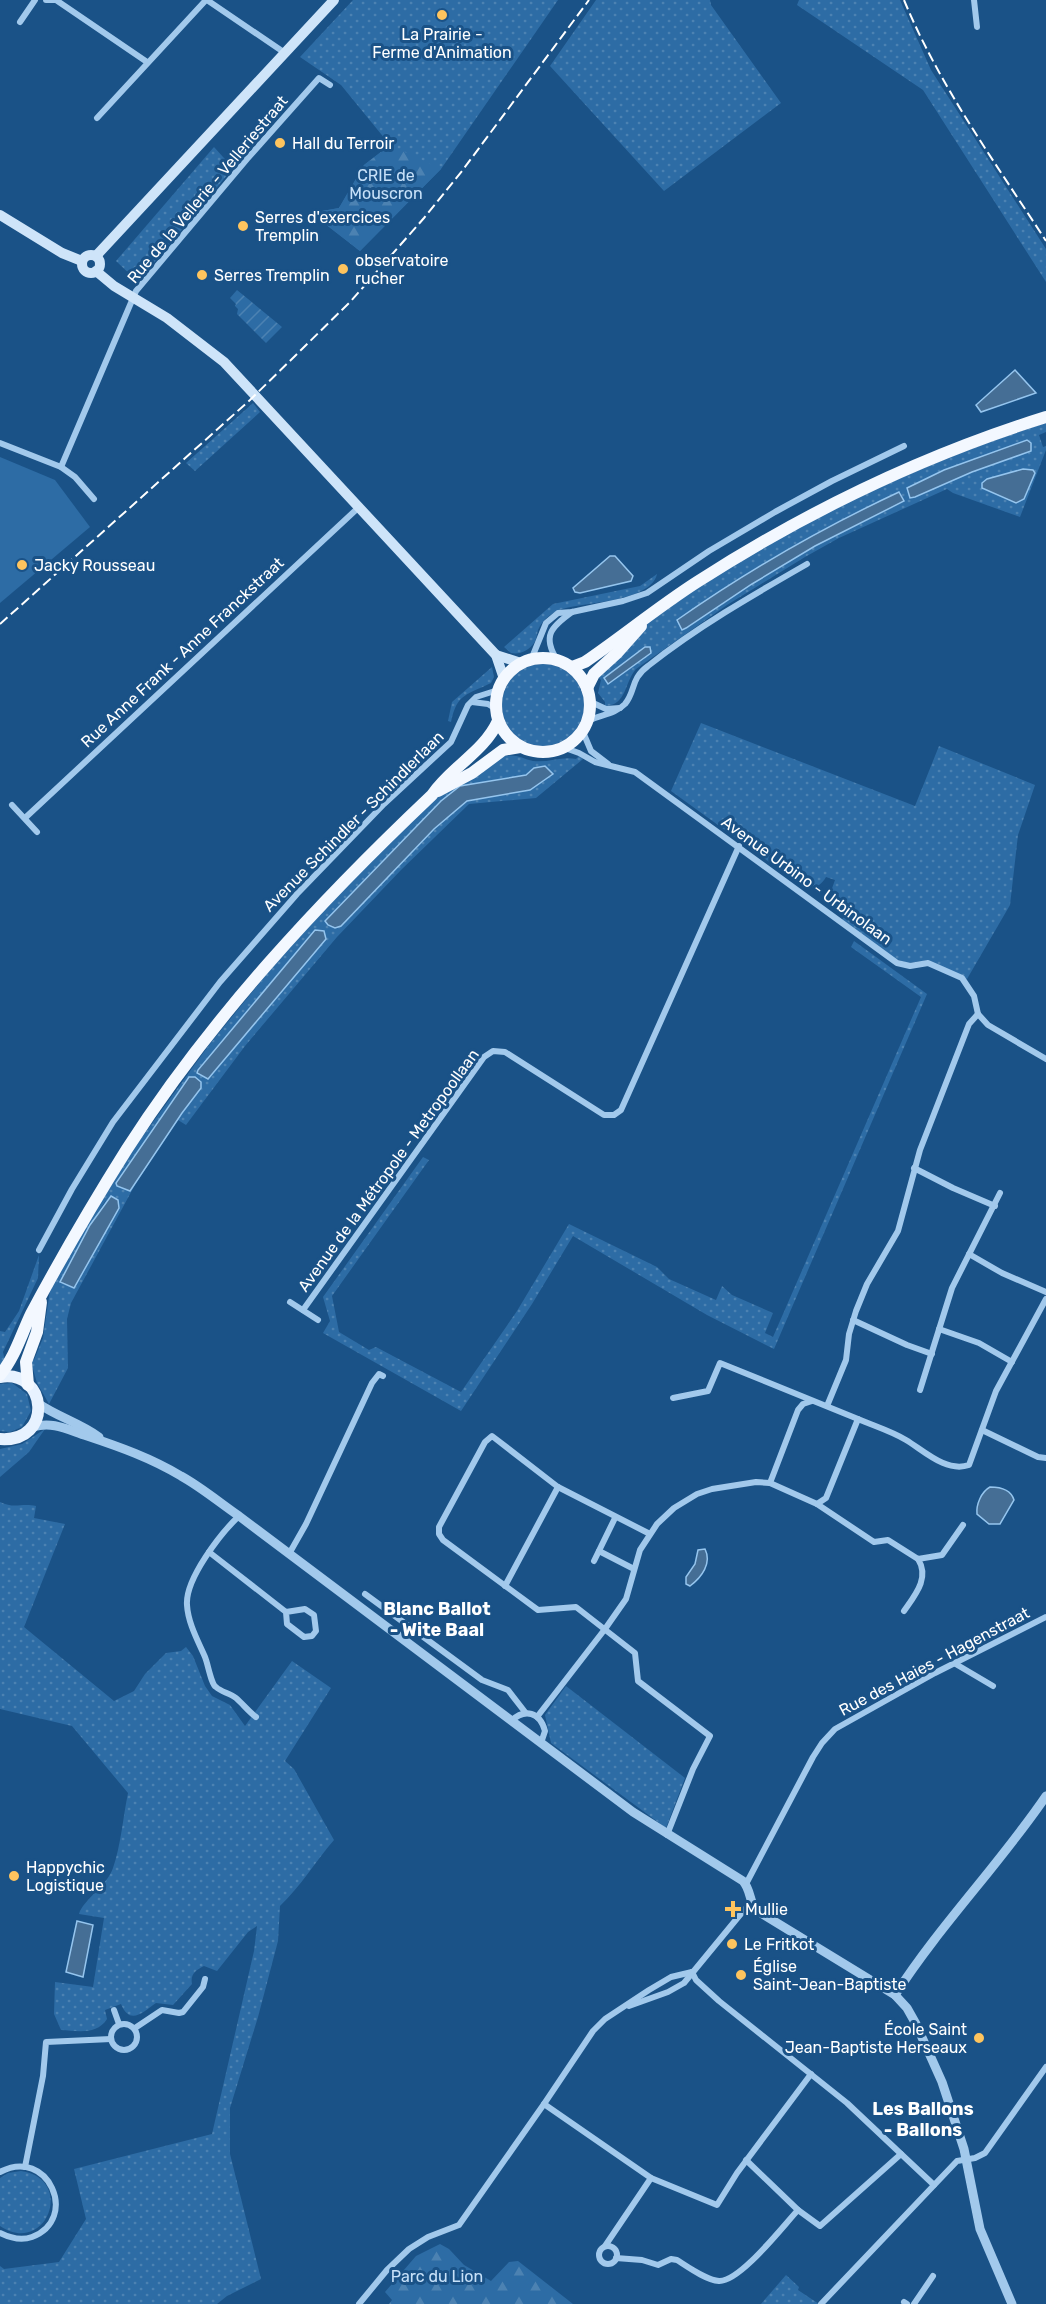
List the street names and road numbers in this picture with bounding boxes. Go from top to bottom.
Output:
street label: Rue de la Vellerie - Velleriestraat [123,91,292,287]
street label: Rue Anne Frank - Anne Franckstraat [77,553,288,751]
street label: Avenue Schindler - Schindlerlaan [259,727,448,916]
street label: Avenue Urbino - Urbinolaan [718,812,896,949]
street label: Avenue de la Métropole - Metropoollaan [294,1045,483,1295]
street label: Rue des Haies - Hagenstraat [836,1603,1033,1720]

